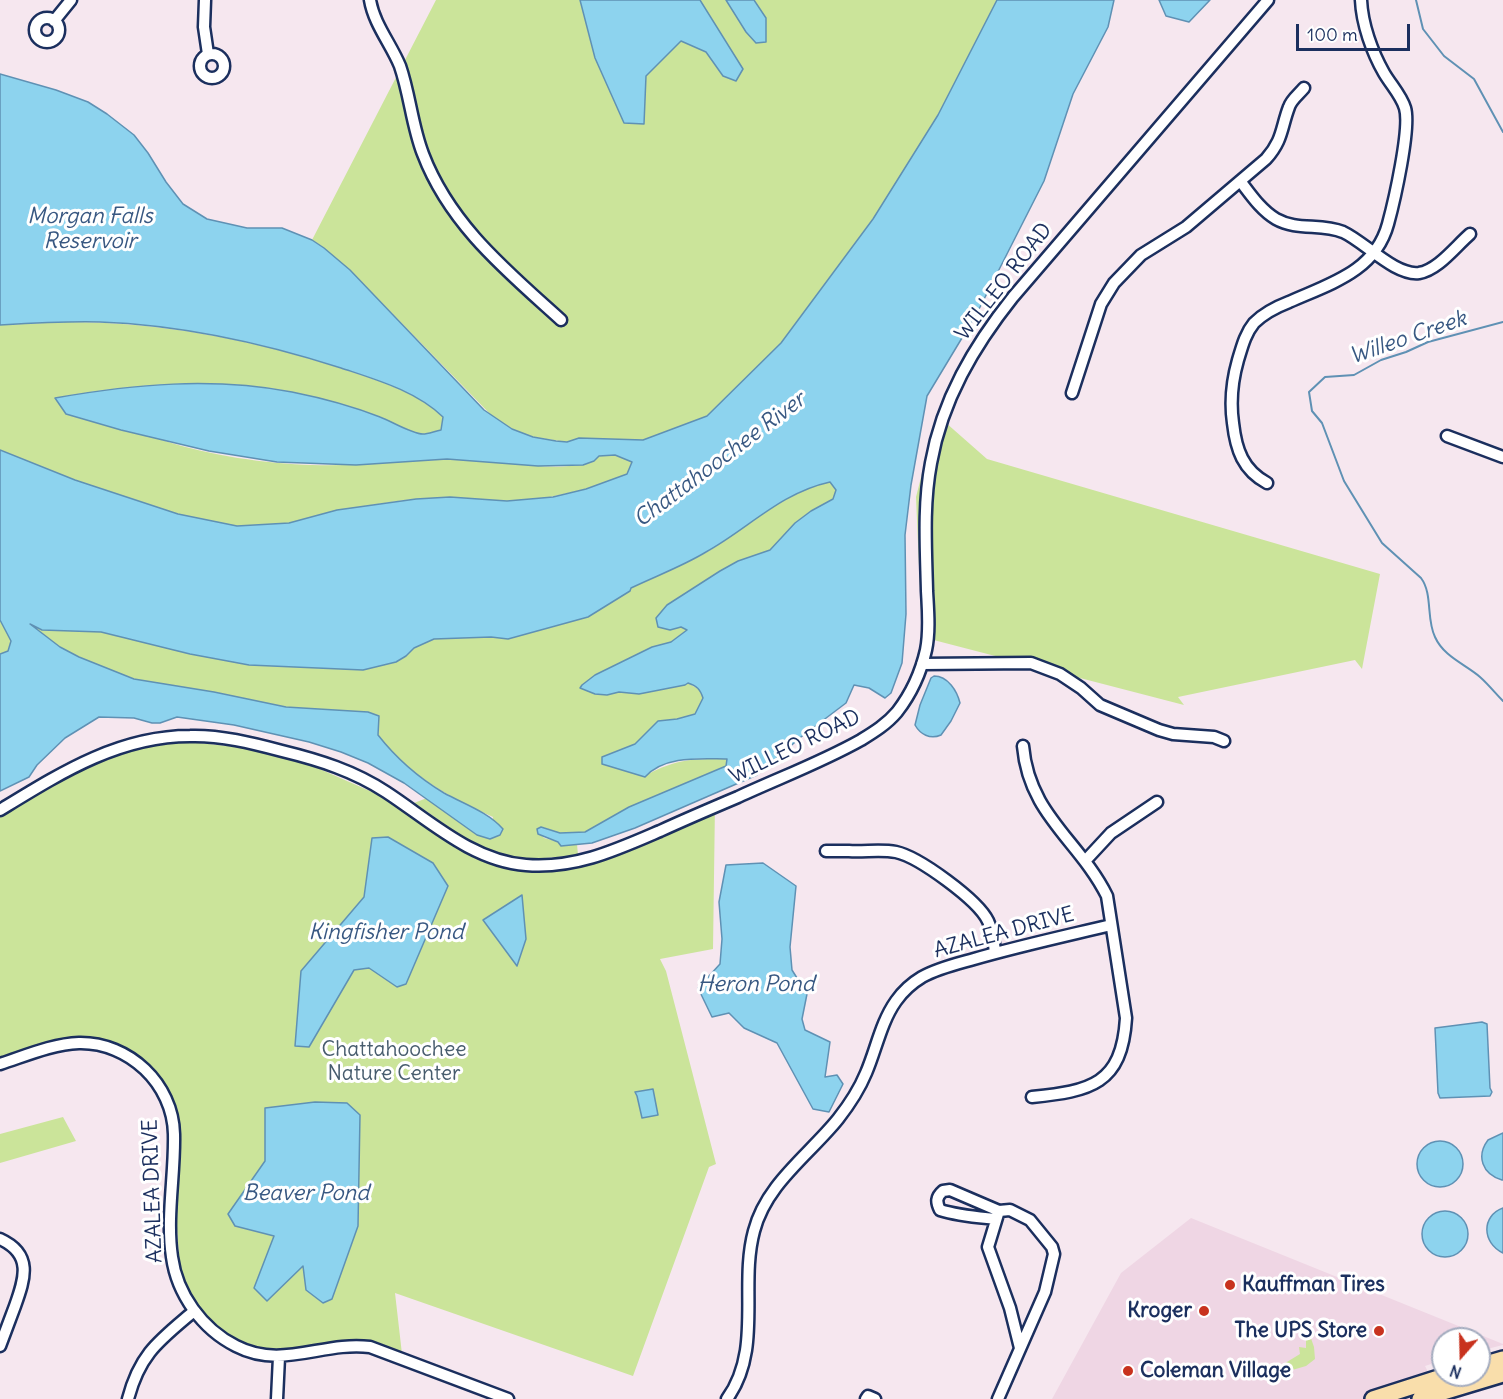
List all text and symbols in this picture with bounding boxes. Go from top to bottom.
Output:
scale bar [1299,12,1413,50]
text: 100 m [1307,23,1358,46]
water label: Morgan Falls Reservoir [27,204,153,255]
street label: WILLEO ROAD [950,218,1058,346]
water label: Willeo Creek [1346,306,1470,370]
water label: Chattahoochee River [629,387,811,533]
street label: WILLEO ROAD [726,704,864,790]
street label: AZALEA DRIVE [931,902,1077,964]
water label: Kingfisher Pond [308,920,464,946]
water label: Heron Pond [697,972,815,998]
park label: Chattahoochee Nature Center [321,1037,467,1087]
street label: AZALEA DRIVE [138,1119,168,1263]
water label: Beaver Pond [243,1181,369,1207]
place label: Kauffman Tires [1242,1272,1385,1298]
marker: Kauffman Tires [1223,1278,1237,1292]
place label: Kroger [1127,1298,1192,1324]
marker: Kroger [1197,1304,1211,1318]
place label: The UPS Store [1234,1318,1367,1344]
marker: The UPS Store [1372,1324,1386,1338]
north arrow [1431,1327,1491,1387]
place label: Coleman Village [1140,1358,1291,1384]
text: N [1447,1361,1464,1383]
marker: Coleman Village [1121,1364,1135,1378]

